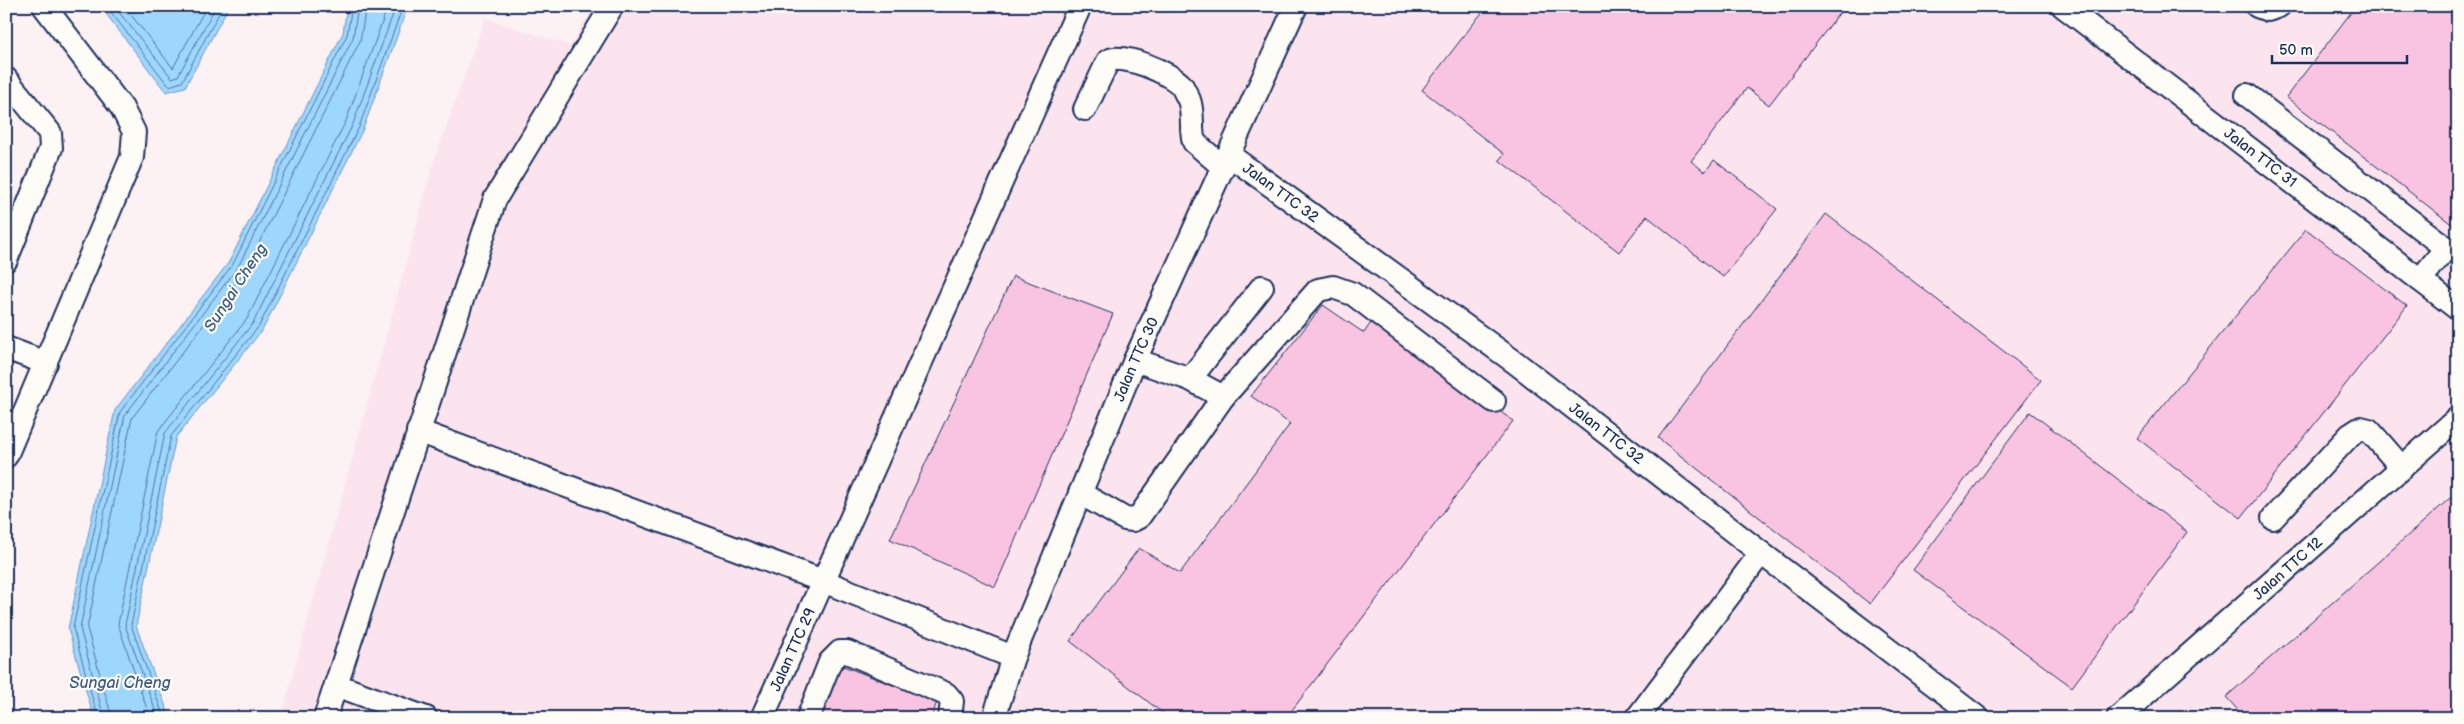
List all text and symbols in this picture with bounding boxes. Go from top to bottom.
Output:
scale bar [2272,32,2406,64]
text: 50 m [2279,41,2313,60]
street label: Jalan TTC 31 [2220,124,2301,191]
street label: Jalan TTC 32 [1239,159,1323,227]
water label: Sungai Cheng [200,240,272,336]
street label: Jalan TTC 30 [1110,314,1163,404]
street label: Jalan TTC 32 [1565,398,1648,468]
street label: Jalan TTC 12 [2249,533,2326,604]
street label: Jalan TTC 29 [766,605,819,694]
water label: Sungai Cheng [69,674,171,693]

